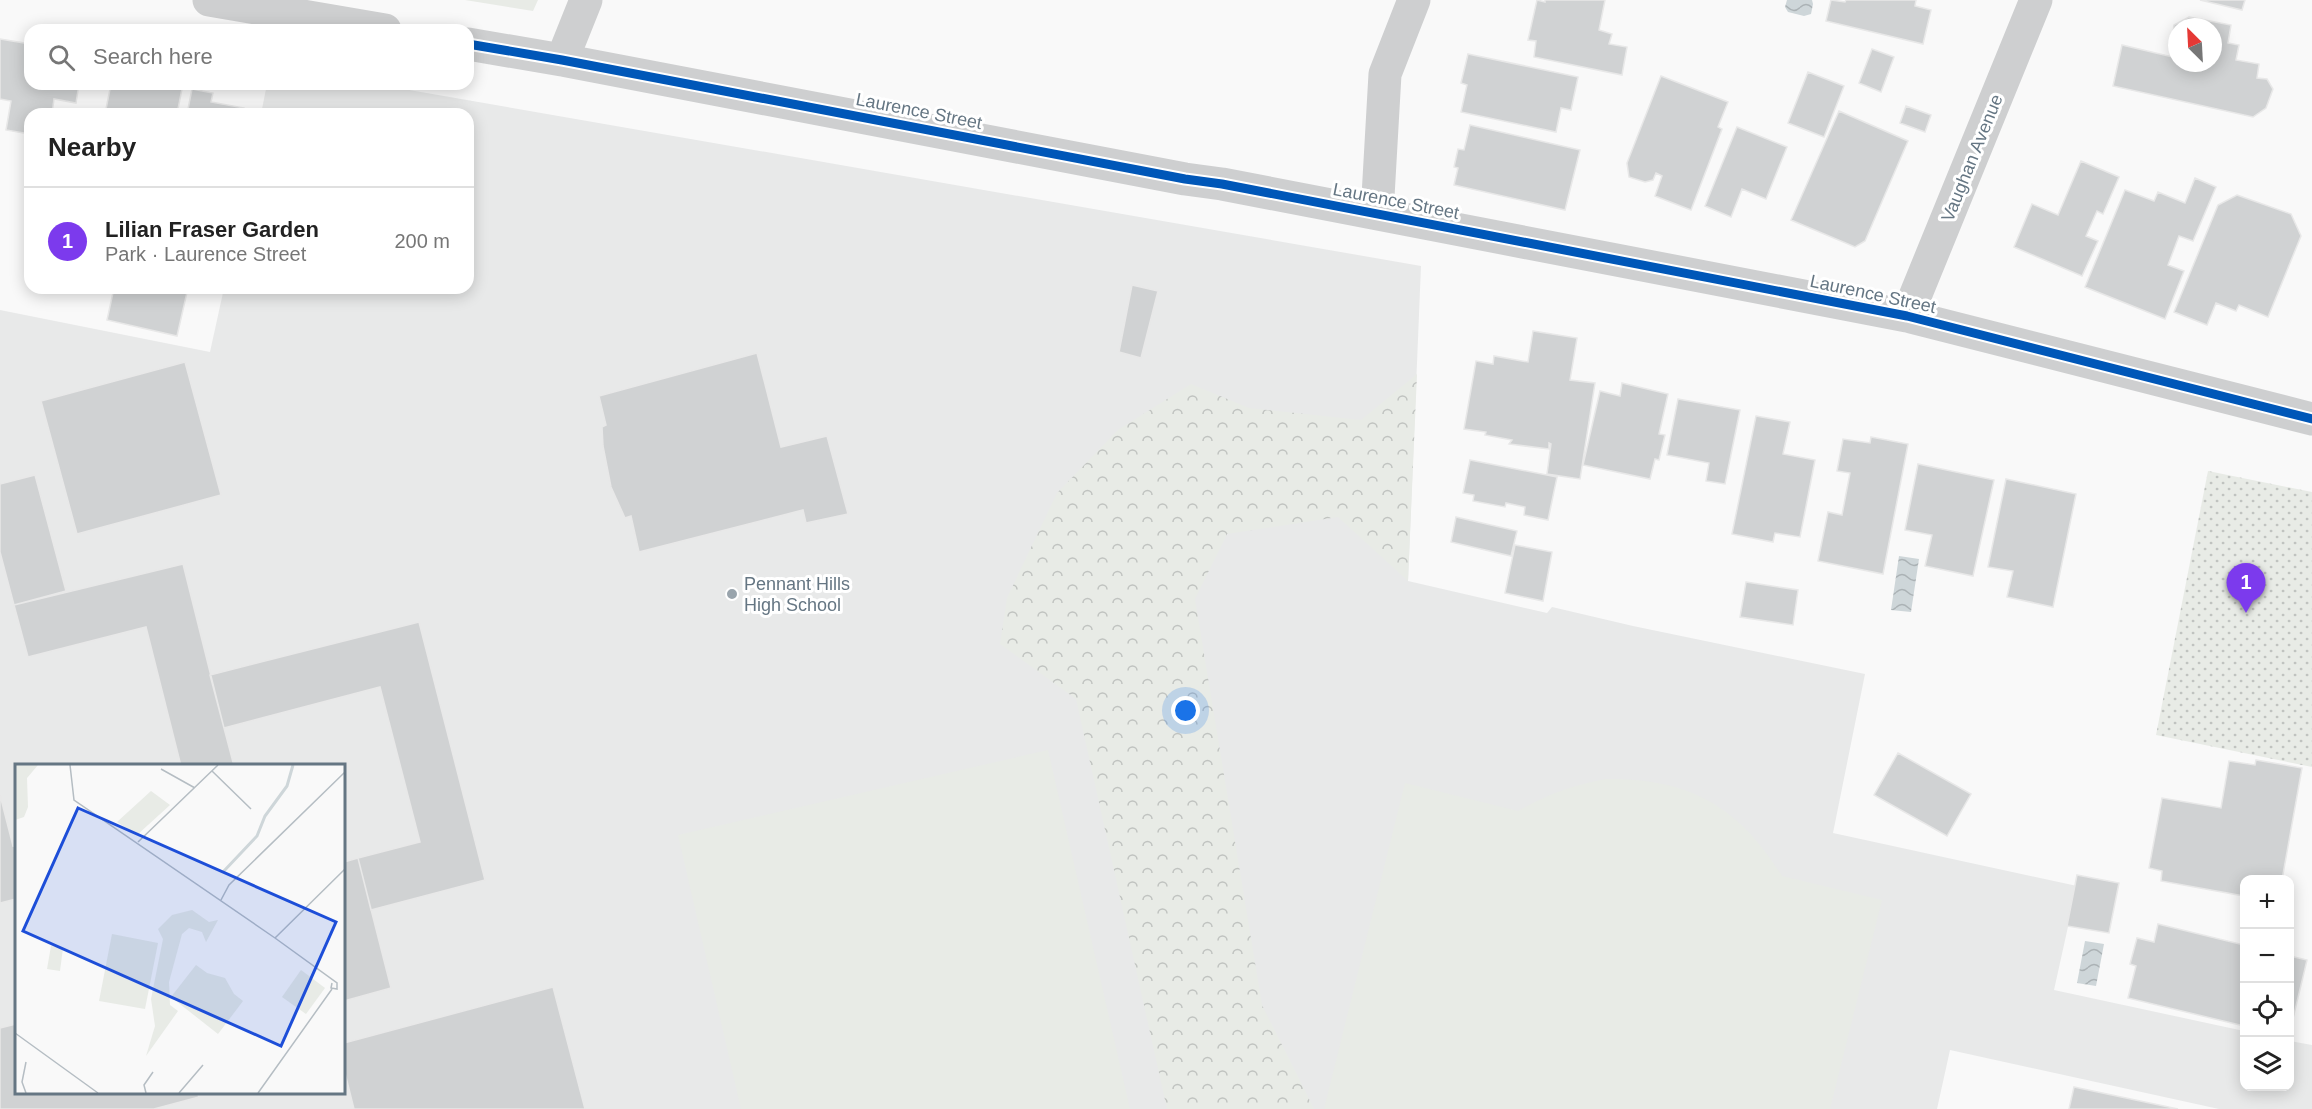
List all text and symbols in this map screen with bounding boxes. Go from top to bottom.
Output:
north arrow [2168,18,2222,72]
search box [24,24,474,90]
icon: search [45,41,78,74]
text: Search here [93,44,213,69]
street label: Laurence Street [854,89,984,133]
street label: Vaughan Avenue [1937,91,2007,225]
text: Nearby [48,132,136,162]
street label: Laurence Street [1331,179,1461,223]
text: Lilian Fraser Garden [105,217,319,242]
text: 1 [62,230,73,252]
text: 200 m [394,230,450,252]
text: Park · Laurence Street [105,243,306,265]
street label: Laurence Street [1808,271,1938,317]
pin: 1 [2226,564,2266,613]
place label: Pennant Hills High School [744,574,850,615]
marker: Pennant Hills High School [725,587,739,601]
your location [1171,696,1200,725]
inset map [15,764,345,1094]
map controls [2240,875,2294,1091]
button: + [2240,875,2294,929]
button: − [2240,929,2294,983]
button: locate [2240,983,2294,1037]
button: layers [2240,1037,2294,1091]

